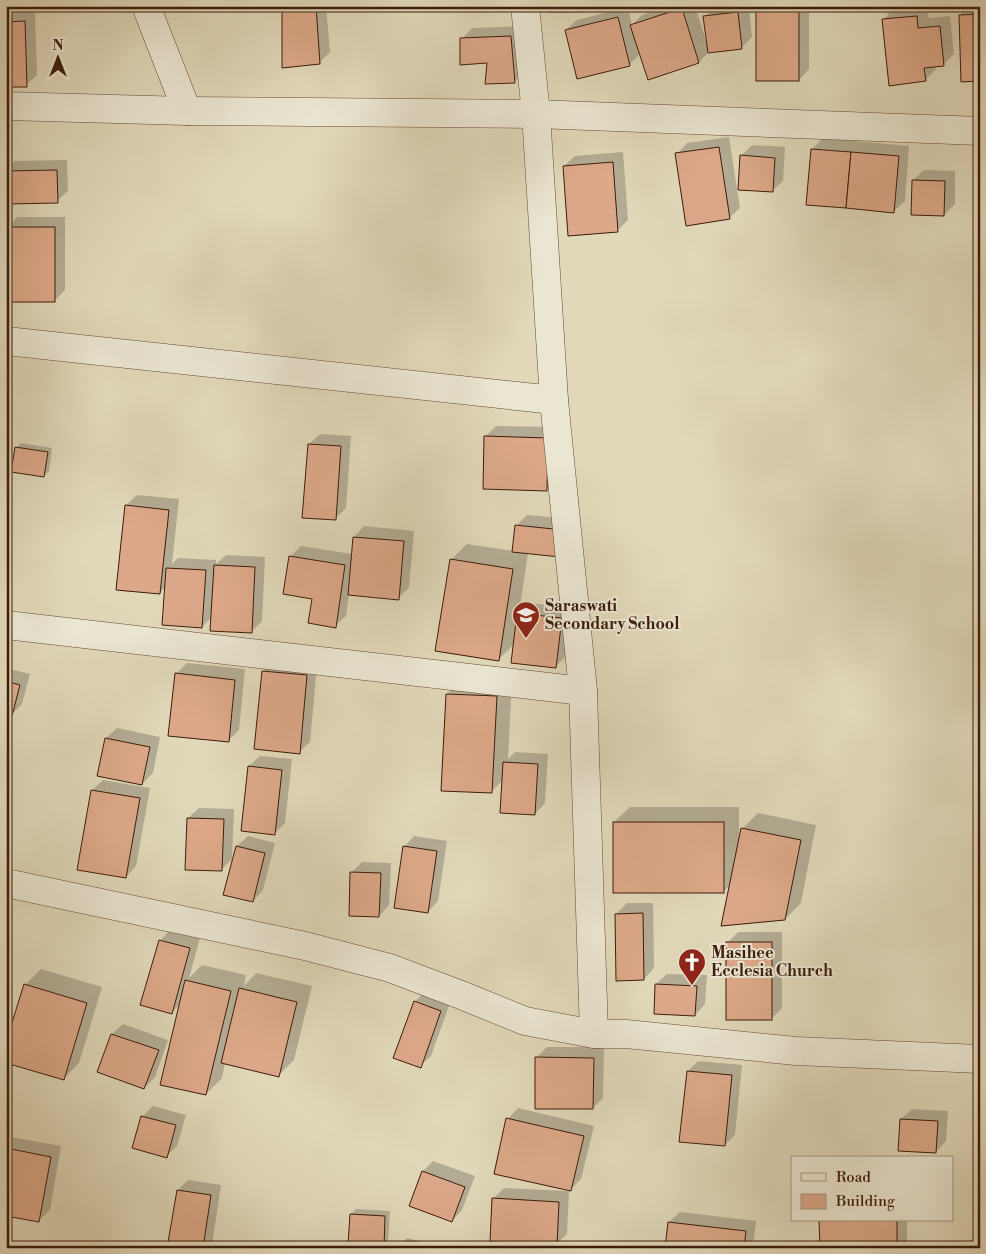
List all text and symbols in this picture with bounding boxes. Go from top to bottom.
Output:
north arrow [32,32,82,82]
text: N [52,37,64,55]
place label: Saraswati Secondary School [545,596,680,634]
school or university icon: Saraswati Secondary School [511,600,541,639]
place label: Masihee Ecclesia Church [711,943,833,981]
church icon: Masihee Ecclesia Church [677,947,707,986]
legend [791,1156,954,1222]
text: Road [836,1168,871,1187]
text: Building [835,1192,895,1211]

